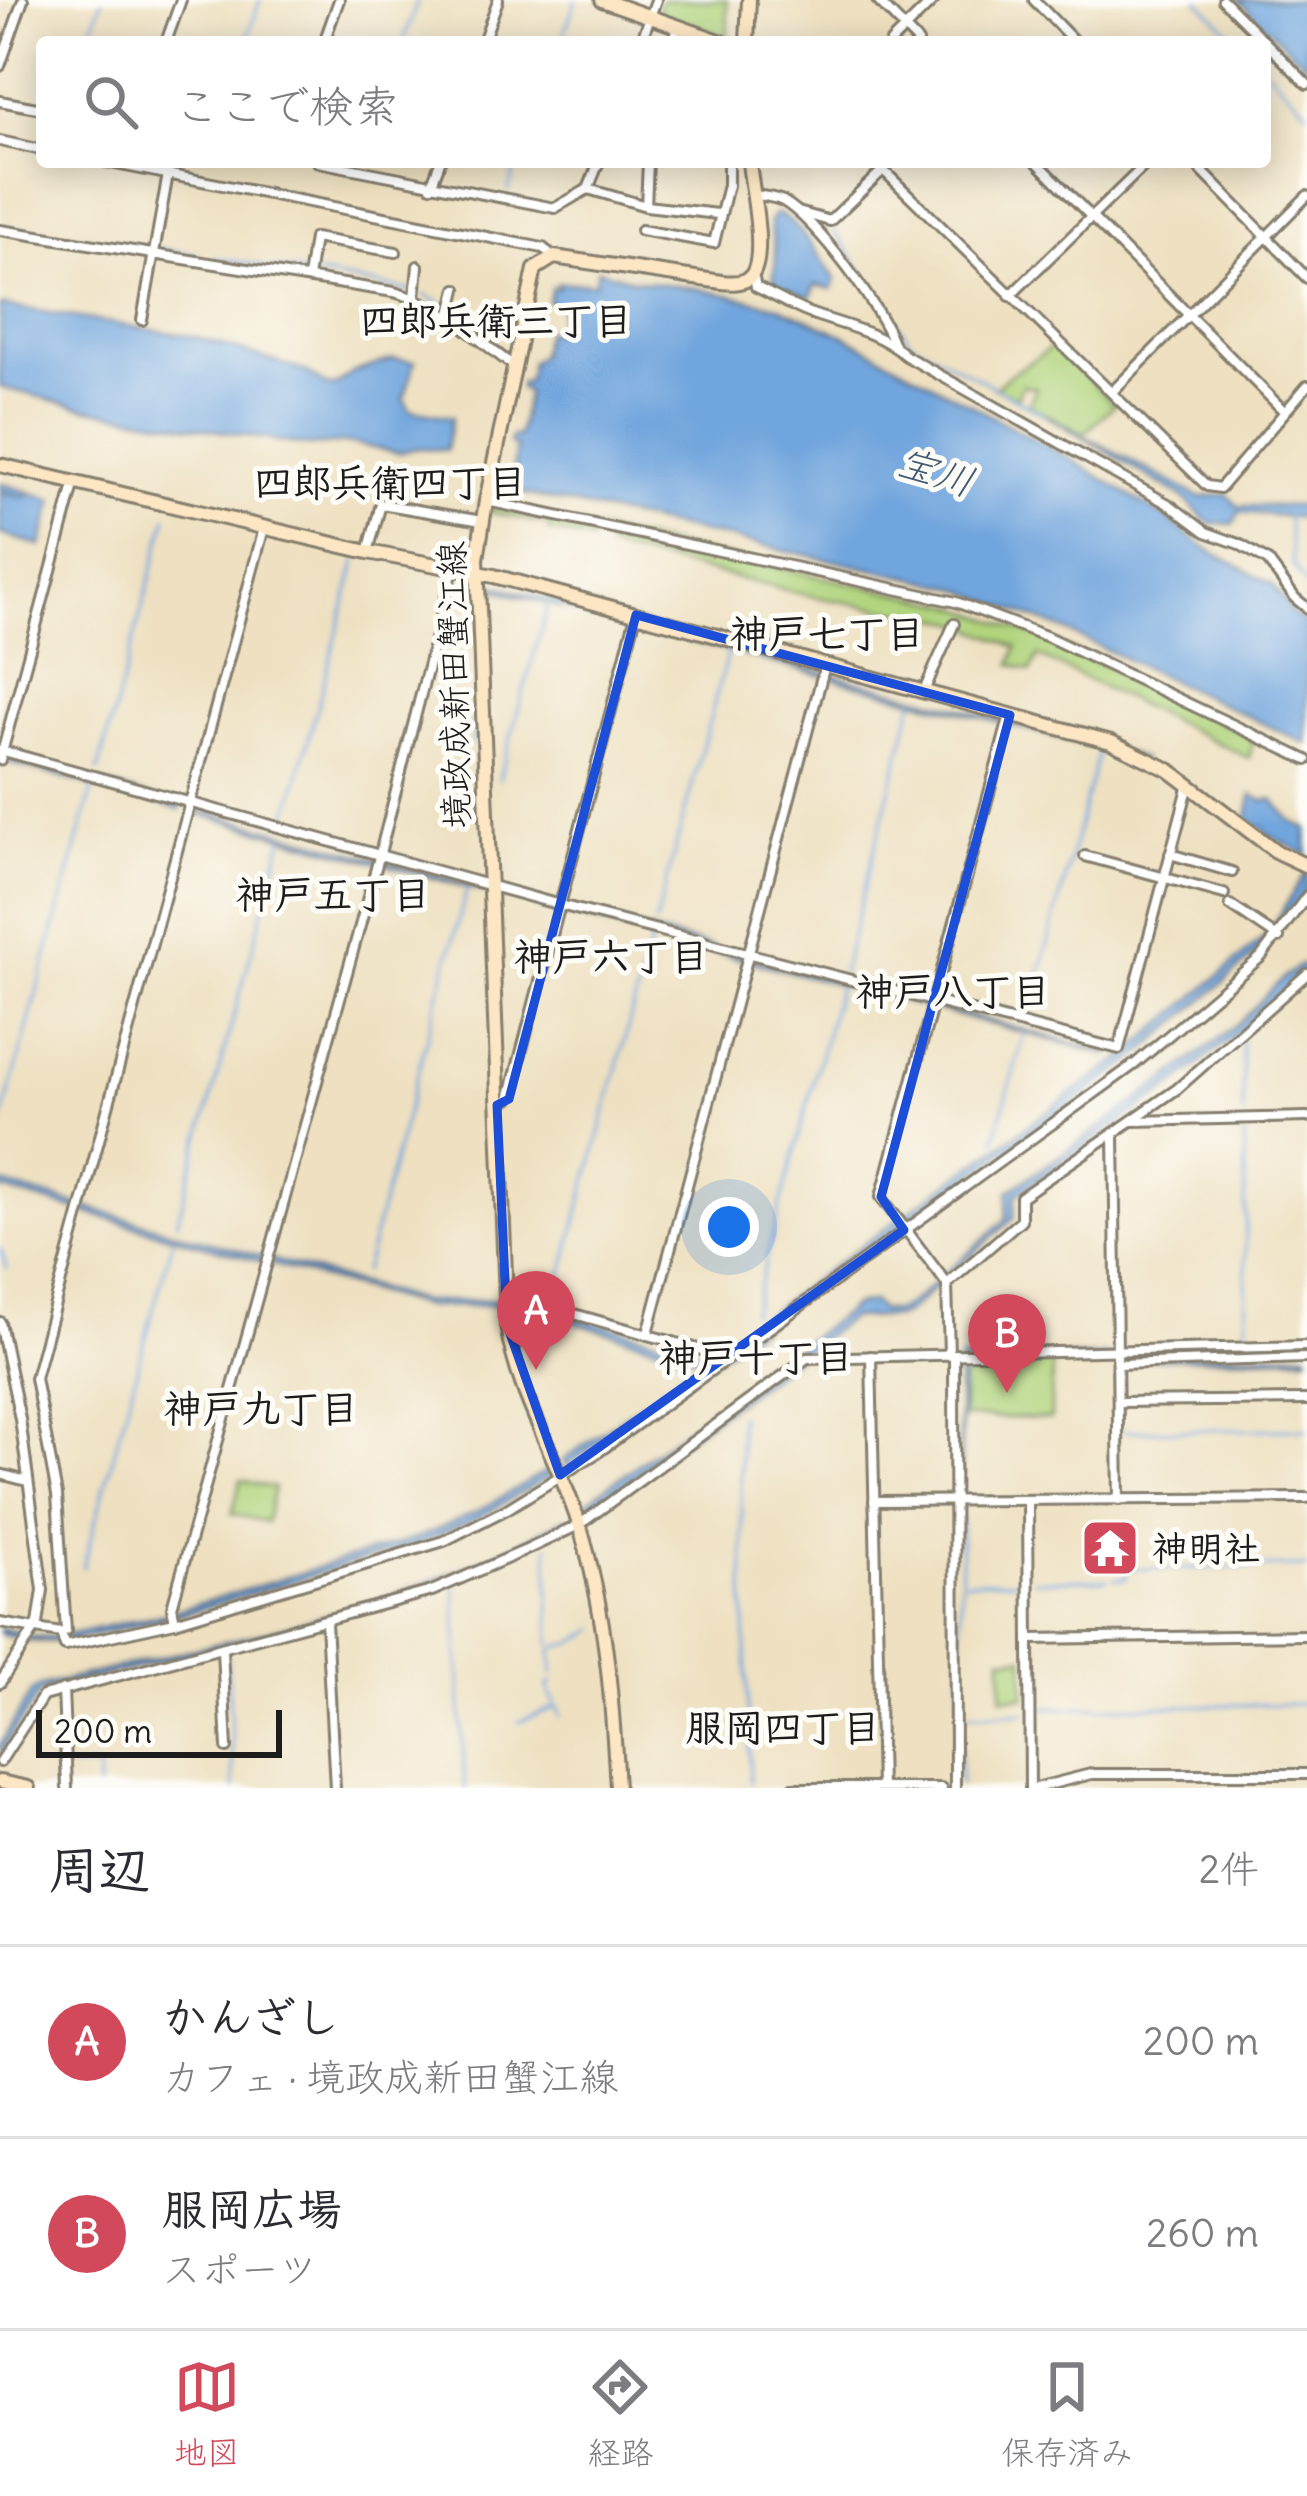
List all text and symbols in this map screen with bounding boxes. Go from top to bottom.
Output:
search box [36,36,1271,168]
icon: search [78,69,144,135]
text: ここで検索 [174,78,399,134]
district label: 四郎兵衛三丁目 [359,296,633,345]
water label: 宝川 [891,437,981,507]
district label: 四郎兵衛四丁目 [253,458,527,507]
street label: 境政成新田蟹江線 [429,541,479,829]
district label: 神戸七丁目 [729,609,925,658]
district label: 神戸五丁目 [235,870,431,919]
district label: 神戸六丁目 [513,932,709,981]
district label: 神戸八丁目 [855,967,1051,1016]
your location [699,1197,759,1257]
pin: A [497,1271,575,1370]
pin: B [968,1294,1046,1393]
district label: 神戸十丁目 [658,1333,854,1382]
district label: 神戸九丁目 [163,1384,359,1433]
temple icon: 神明社 [1079,1517,1141,1579]
place label: 神明社 [1152,1526,1260,1571]
district label: 服岡四丁目 [685,1703,881,1752]
scale bar [36,1704,282,1757]
text: 200 m [54,1710,152,1752]
text: 周辺 [48,1838,150,1902]
text: 2件 [1199,1845,1259,1894]
text: かんざし [162,1989,341,2045]
text: A [74,2017,100,2066]
text: 200 m [1143,2017,1259,2066]
text: カフェ · 境政成新田蟹江線 [162,2053,618,2102]
text: 服岡広場 [162,2181,342,2237]
text: B [74,2209,100,2258]
text: 260 m [1146,2209,1259,2258]
text: スポーツ [162,2245,317,2294]
tab: 地図 [174,2354,240,2474]
tab: 経路 [587,2354,653,2474]
tab: 保存済み [1001,2354,1133,2474]

